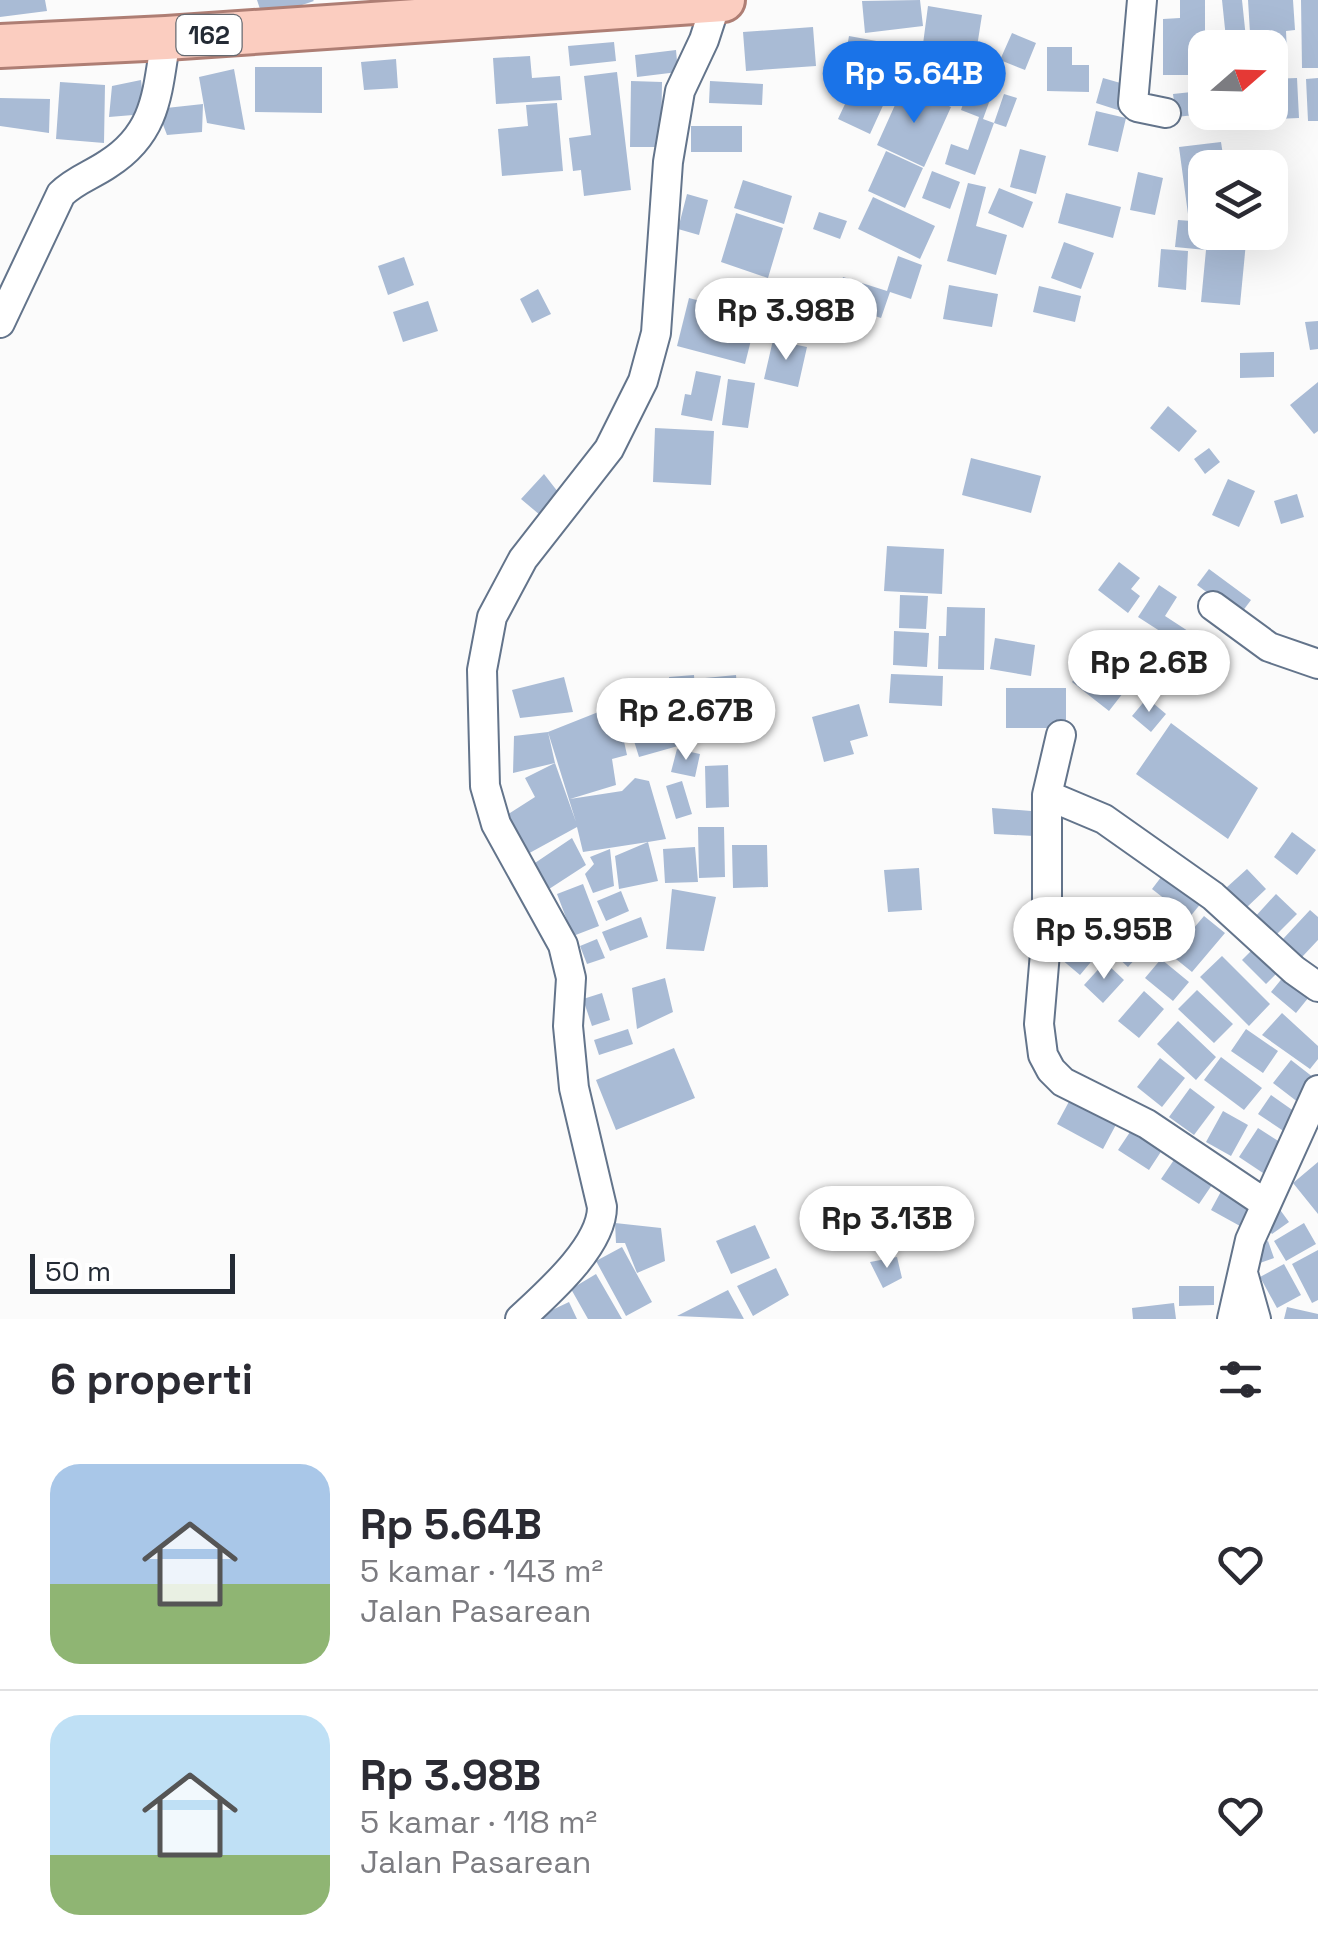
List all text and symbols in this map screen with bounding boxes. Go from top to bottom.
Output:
road number: 162 [176,15,242,55]
north arrow [1188,30,1288,130]
map controls [1188,30,1288,250]
pin: Rp 5.64B [811,41,1017,126]
text: Rp 5.64B [845,53,983,93]
button: layers [1188,150,1288,250]
pin: Rp 3.98B [683,278,889,363]
text: Rp 3.98B [717,290,855,330]
pin: Rp 2.6B [1057,630,1241,715]
text: Rp 2.6B [1090,642,1208,682]
pin: Rp 2.67B [583,678,789,763]
text: Rp 2.67B [618,690,754,730]
pin: Rp 5.95B [1001,897,1207,982]
text: Rp 5.95B [1035,909,1173,949]
pin: Rp 3.13B [784,1186,990,1271]
text: Rp 3.13B [821,1198,953,1238]
scale bar [30,1249,235,1294]
text: 50 m [45,1253,111,1289]
icon: filters [1213,1352,1268,1407]
text: 6 properti [50,1353,253,1406]
text: Rp 5.64B [360,1498,542,1551]
icon: home [130,1504,250,1624]
icon: heart [1213,1537,1268,1592]
text: 5 kamar · 143 m² [360,1551,603,1591]
text: Jalan Pasarean [360,1591,591,1631]
text: Rp 3.98B [360,1749,541,1802]
icon: home [130,1755,250,1875]
icon: heart [1213,1788,1268,1843]
text: 5 kamar · 118 m² [360,1802,597,1842]
text: Jalan Pasarean [360,1842,591,1882]

